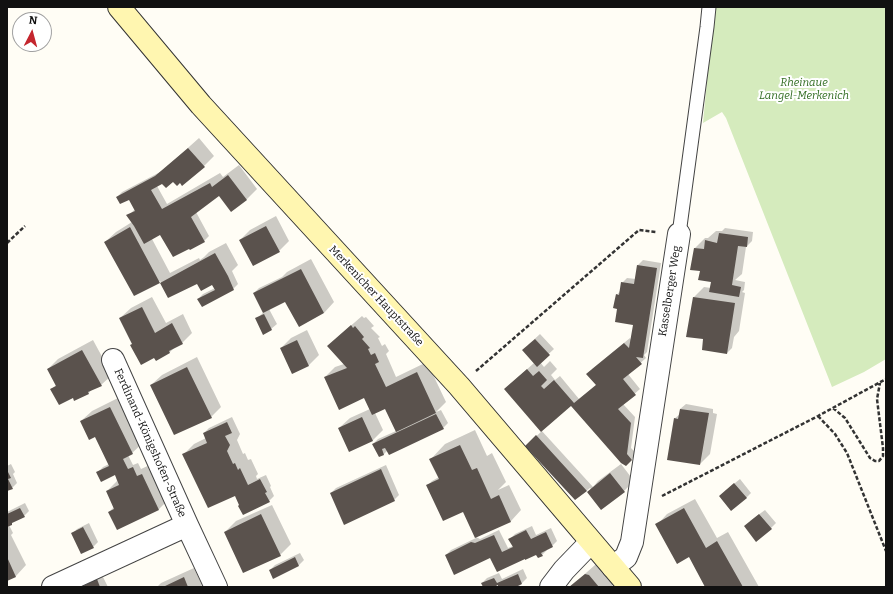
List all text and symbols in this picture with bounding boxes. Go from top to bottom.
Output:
north arrow [12,12,52,52]
text: N [28,14,38,27]
park label: Rheinaue Langel-Merkenich [759,76,849,102]
street label: Merkenicher Hauptstraße [326,243,426,349]
street label: Kasselberger Weg [656,245,684,337]
street label: Ferdinand-Königshofen-Straße [111,366,189,520]

